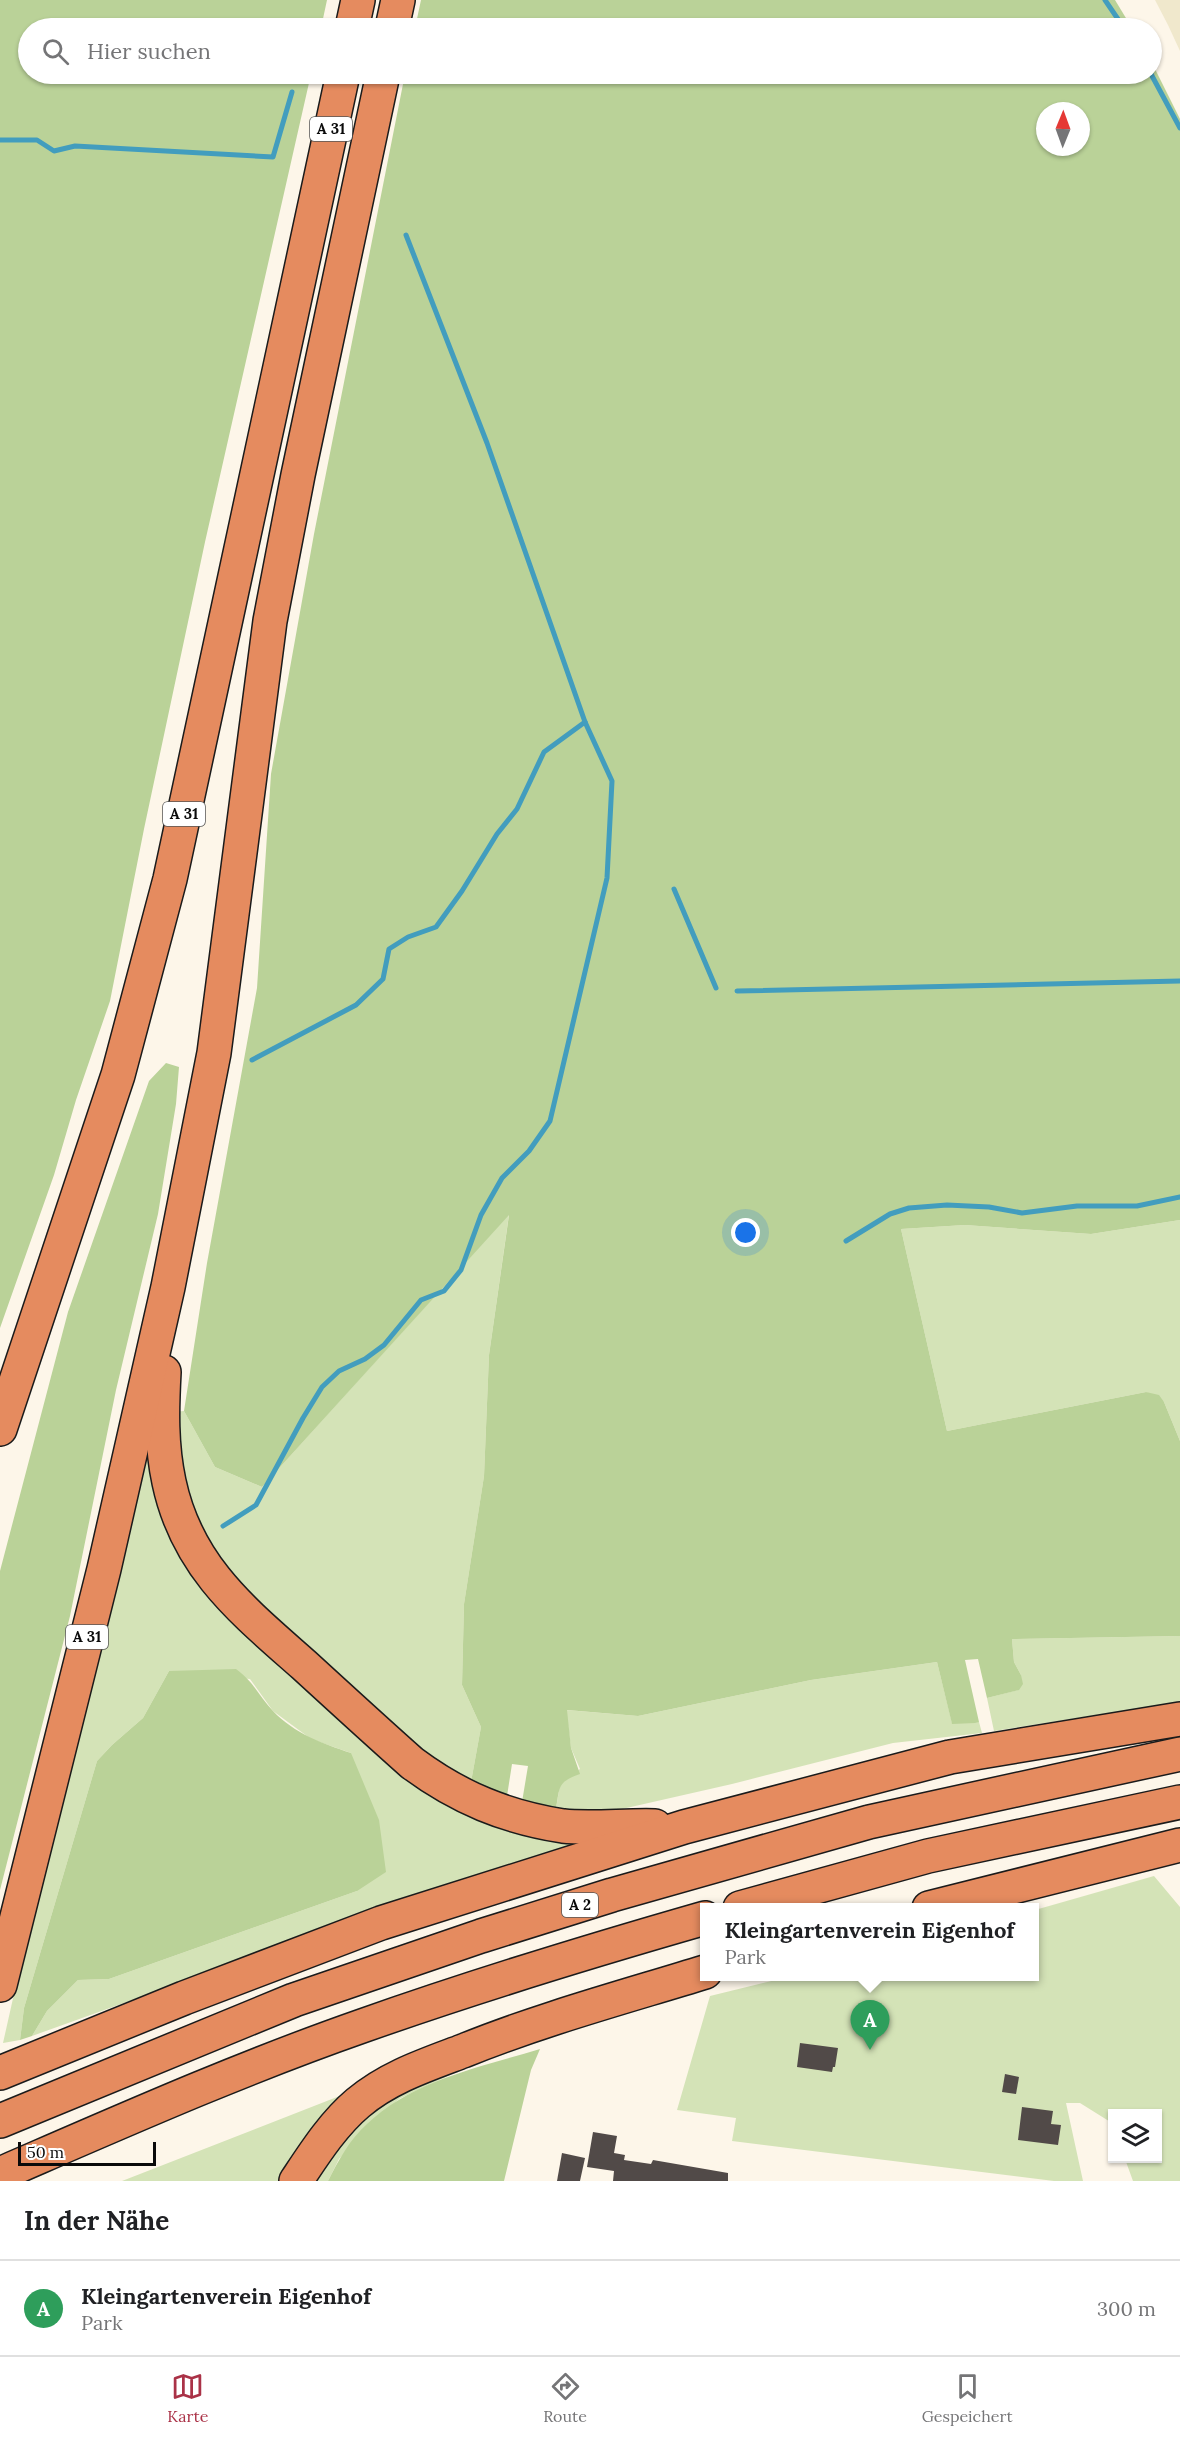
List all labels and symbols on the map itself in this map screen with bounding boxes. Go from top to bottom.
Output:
north arrow [1036,102,1090,156]
road number: A 31 [310,117,352,141]
road number: A 31 [163,802,205,826]
your location [731,1218,760,1247]
road number: A 31 [66,1625,108,1649]
road number: A 2 [562,1893,598,1917]
pin: A [850,2000,890,2050]
scale bar [18,2139,156,2166]

